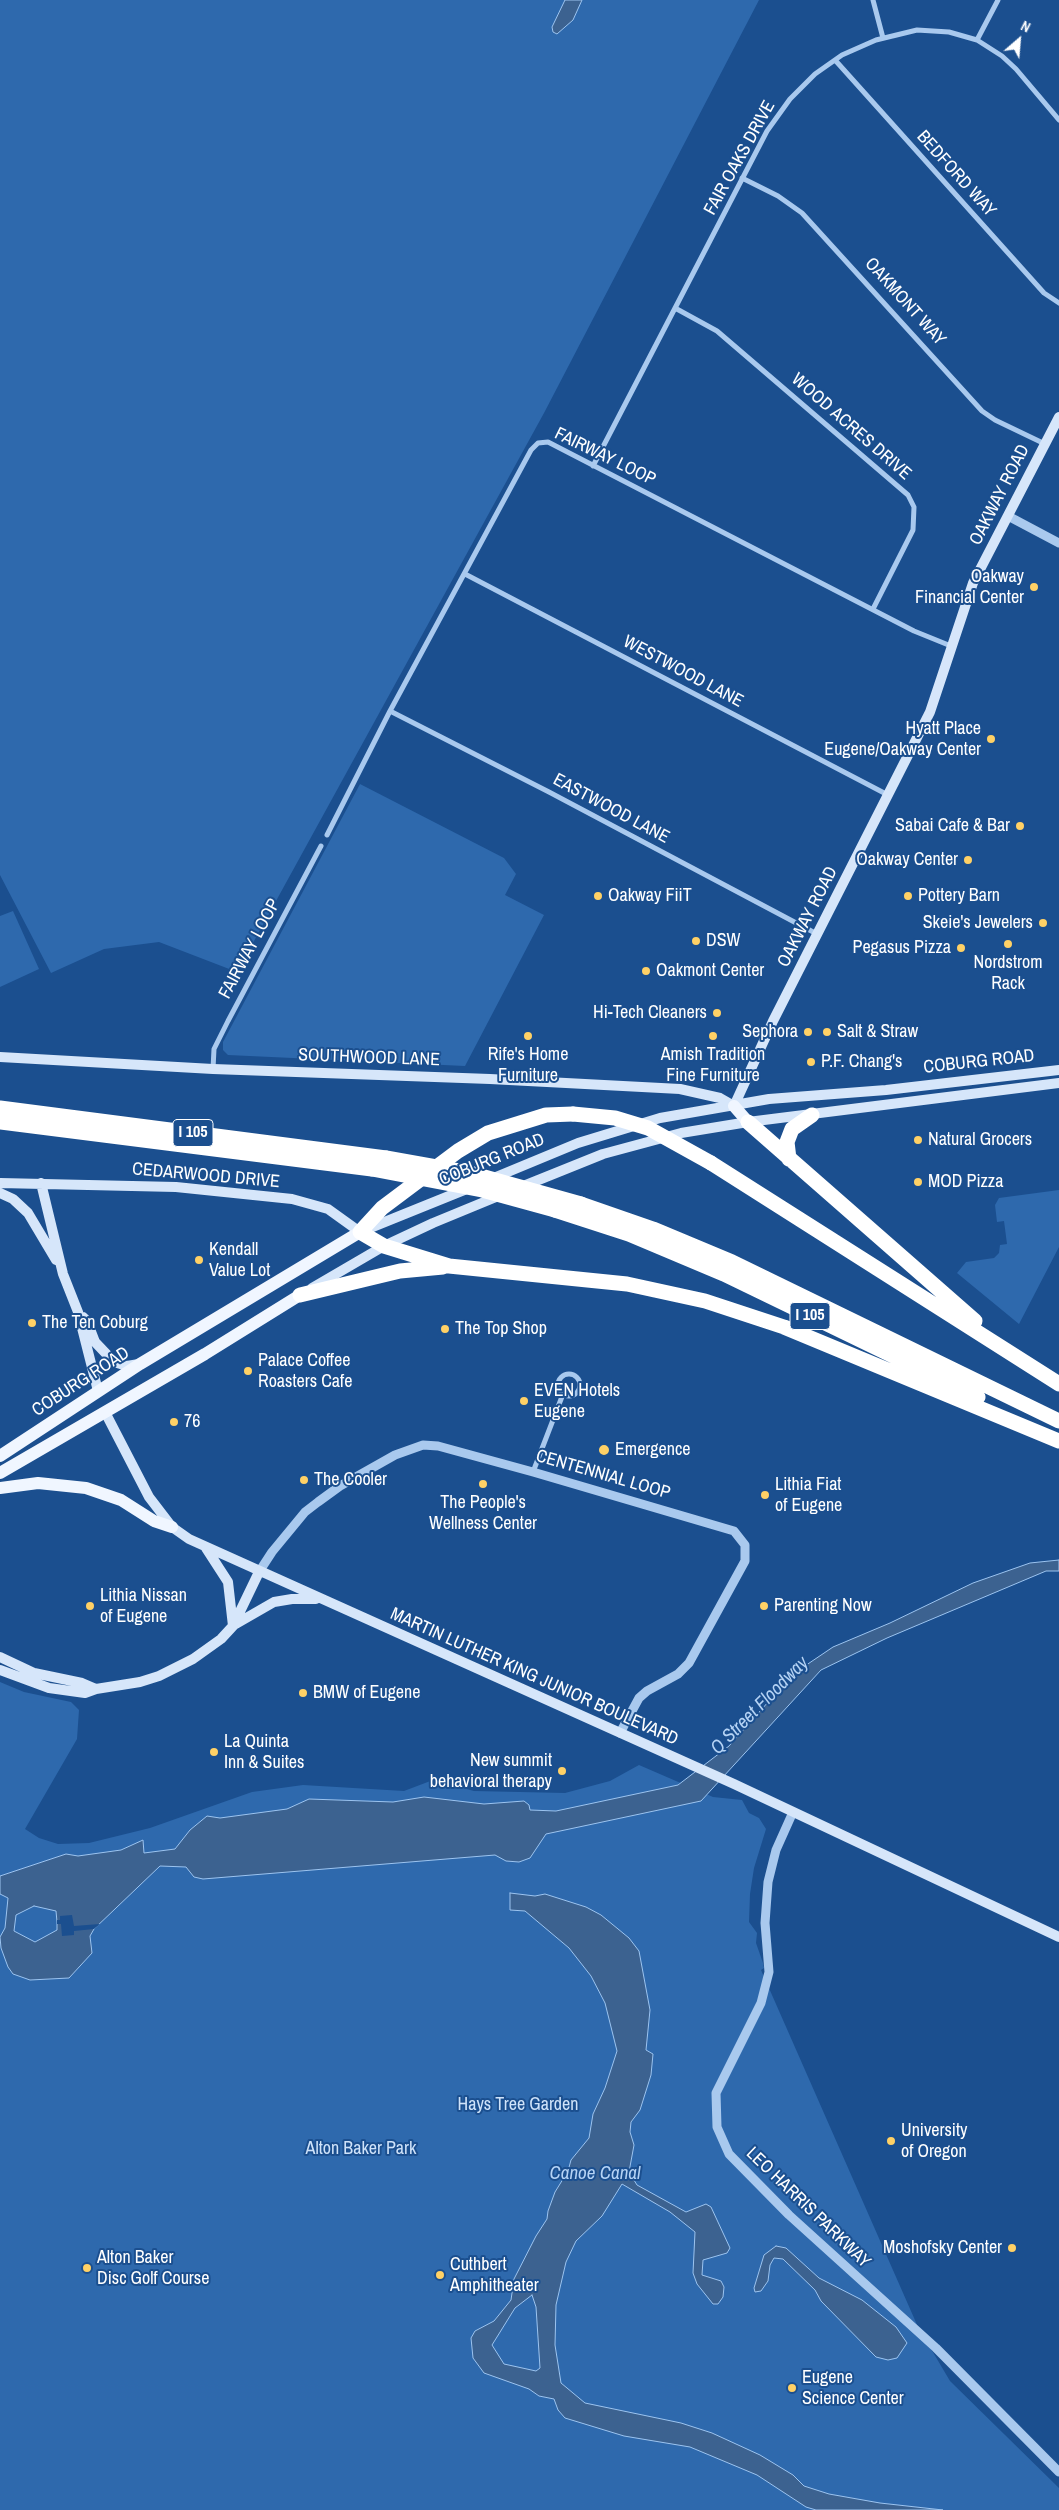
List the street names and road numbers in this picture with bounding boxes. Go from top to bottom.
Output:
street label: FAIR OAKS DRIVE [700,97,780,219]
street label: BEDFORD WAY [912,127,1000,221]
street label: OAKMONT WAY [860,254,950,350]
street label: WOOD ACRES DRIVE [787,369,915,485]
street label: FAIRWAY LOOP [551,423,659,491]
street label: OAKWAY ROAD [965,441,1035,549]
street label: WESTWOOD LANE [619,631,747,713]
street label: EASTWOOD LANE [549,769,673,849]
street label: OAKWAY ROAD [773,863,843,971]
street label: FAIRWAY LOOP [215,896,285,1002]
street label: SOUTHWOOD LANE [298,1045,440,1071]
street label: COBURG ROAD [922,1045,1036,1079]
road number: I 105 [173,1120,213,1146]
street label: COBURG ROAD [436,1129,548,1191]
street label: CEDARWOOD DRIVE [131,1159,281,1193]
road number: I 105 [790,1302,830,1330]
street label: COBURG ROAD [28,1343,134,1421]
street label: CENTENNIAL LOOP [533,1446,673,1504]
street label: MARTIN LUTHER KING JUNIOR BOULEVARD [387,1604,681,1750]
street label: LEO HARRIS PARKWAY [741,2143,875,2273]

